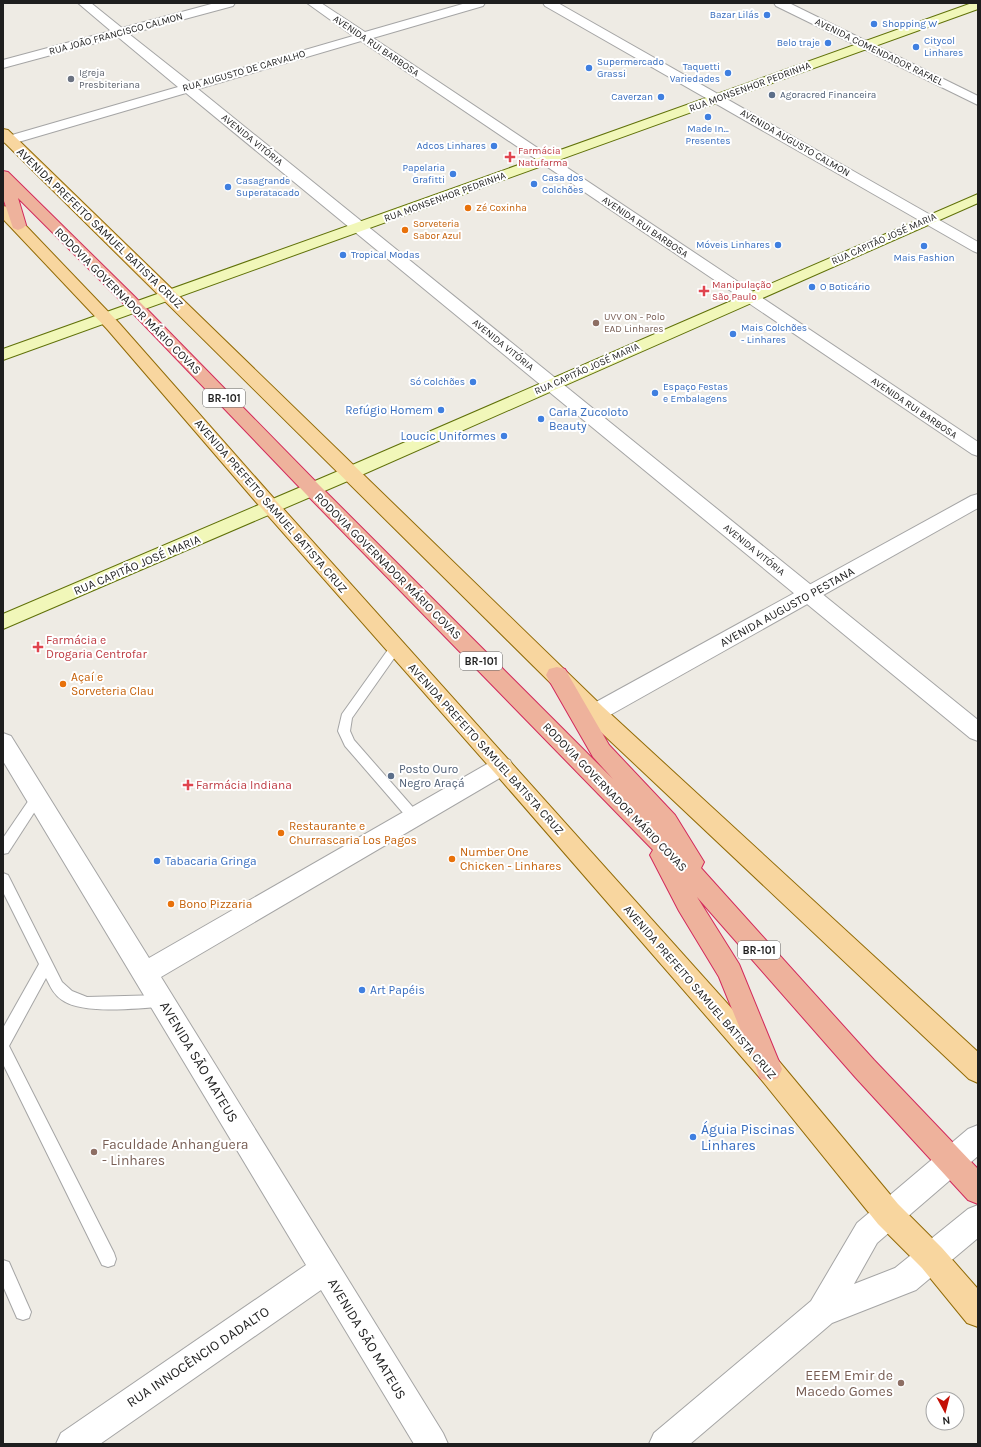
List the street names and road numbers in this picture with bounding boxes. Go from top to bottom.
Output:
street label: RUA JOÃO FRANCISCO CALMON [48,10,184,58]
street label: AVENIDA RUI BARBOSA [331,13,422,79]
street label: AVENIDA COMENDADOR RAFAEL [813,16,945,88]
street label: RUA AUGUSTO DE CARVALHO [181,48,307,94]
street label: RUA MONSENHOR PEDRINHA [688,59,813,115]
street label: AVENIDA AUGUSTO CALMON [738,107,852,179]
street label: AVENIDA VITÓRIA [219,112,285,169]
street label: AVENIDA PREFEITO SAMUEL BATISTA CRUZ [14,145,186,311]
street label: RUA MONSENHOR PEDRINHA [383,169,508,225]
street label: AVENIDA RUI BARBOSA [600,194,691,260]
street label: RUA CAPITÃO JOSÉ MARIA [830,210,939,268]
street label: RODOVIA GOVERNADOR MÁRIO COVAS [52,224,205,377]
street label: AVENIDA VITÓRIA [470,317,536,374]
street label: RUA CAPITÃO JOSÉ MARIA [533,340,642,398]
street label: AVENIDA RUI BARBOSA [869,375,960,441]
road number: BR-101 [203,389,245,407]
street label: AVENIDA PREFEITO SAMUEL BATISTA CRUZ [192,416,350,596]
street label: RODOVIA GOVERNADOR MÁRIO COVAS [312,489,465,642]
street label: AVENIDA VITÓRIA [721,522,787,579]
street label: RUA CAPITÃO JOSÉ MARIA [71,531,203,598]
street label: AVENIDA AUGUSTO PESTANA [717,564,857,650]
road number: BR-101 [460,652,502,670]
street label: AVENIDA PREFEITO SAMUEL BATISTA CRUZ [405,660,567,838]
street label: RODOVIA GOVERNADOR MÁRIO COVAS [540,719,691,874]
street label: AVENIDA PREFEITO SAMUEL BATISTA CRUZ [621,902,779,1082]
road number: BR-101 [738,941,780,959]
street label: AVENIDA SÃO MATEUS [156,998,242,1126]
street label: AVENIDA SÃO MATEUS [324,1275,410,1403]
street label: RUA INNOCÊNCIO DADALTO [123,1303,273,1411]

